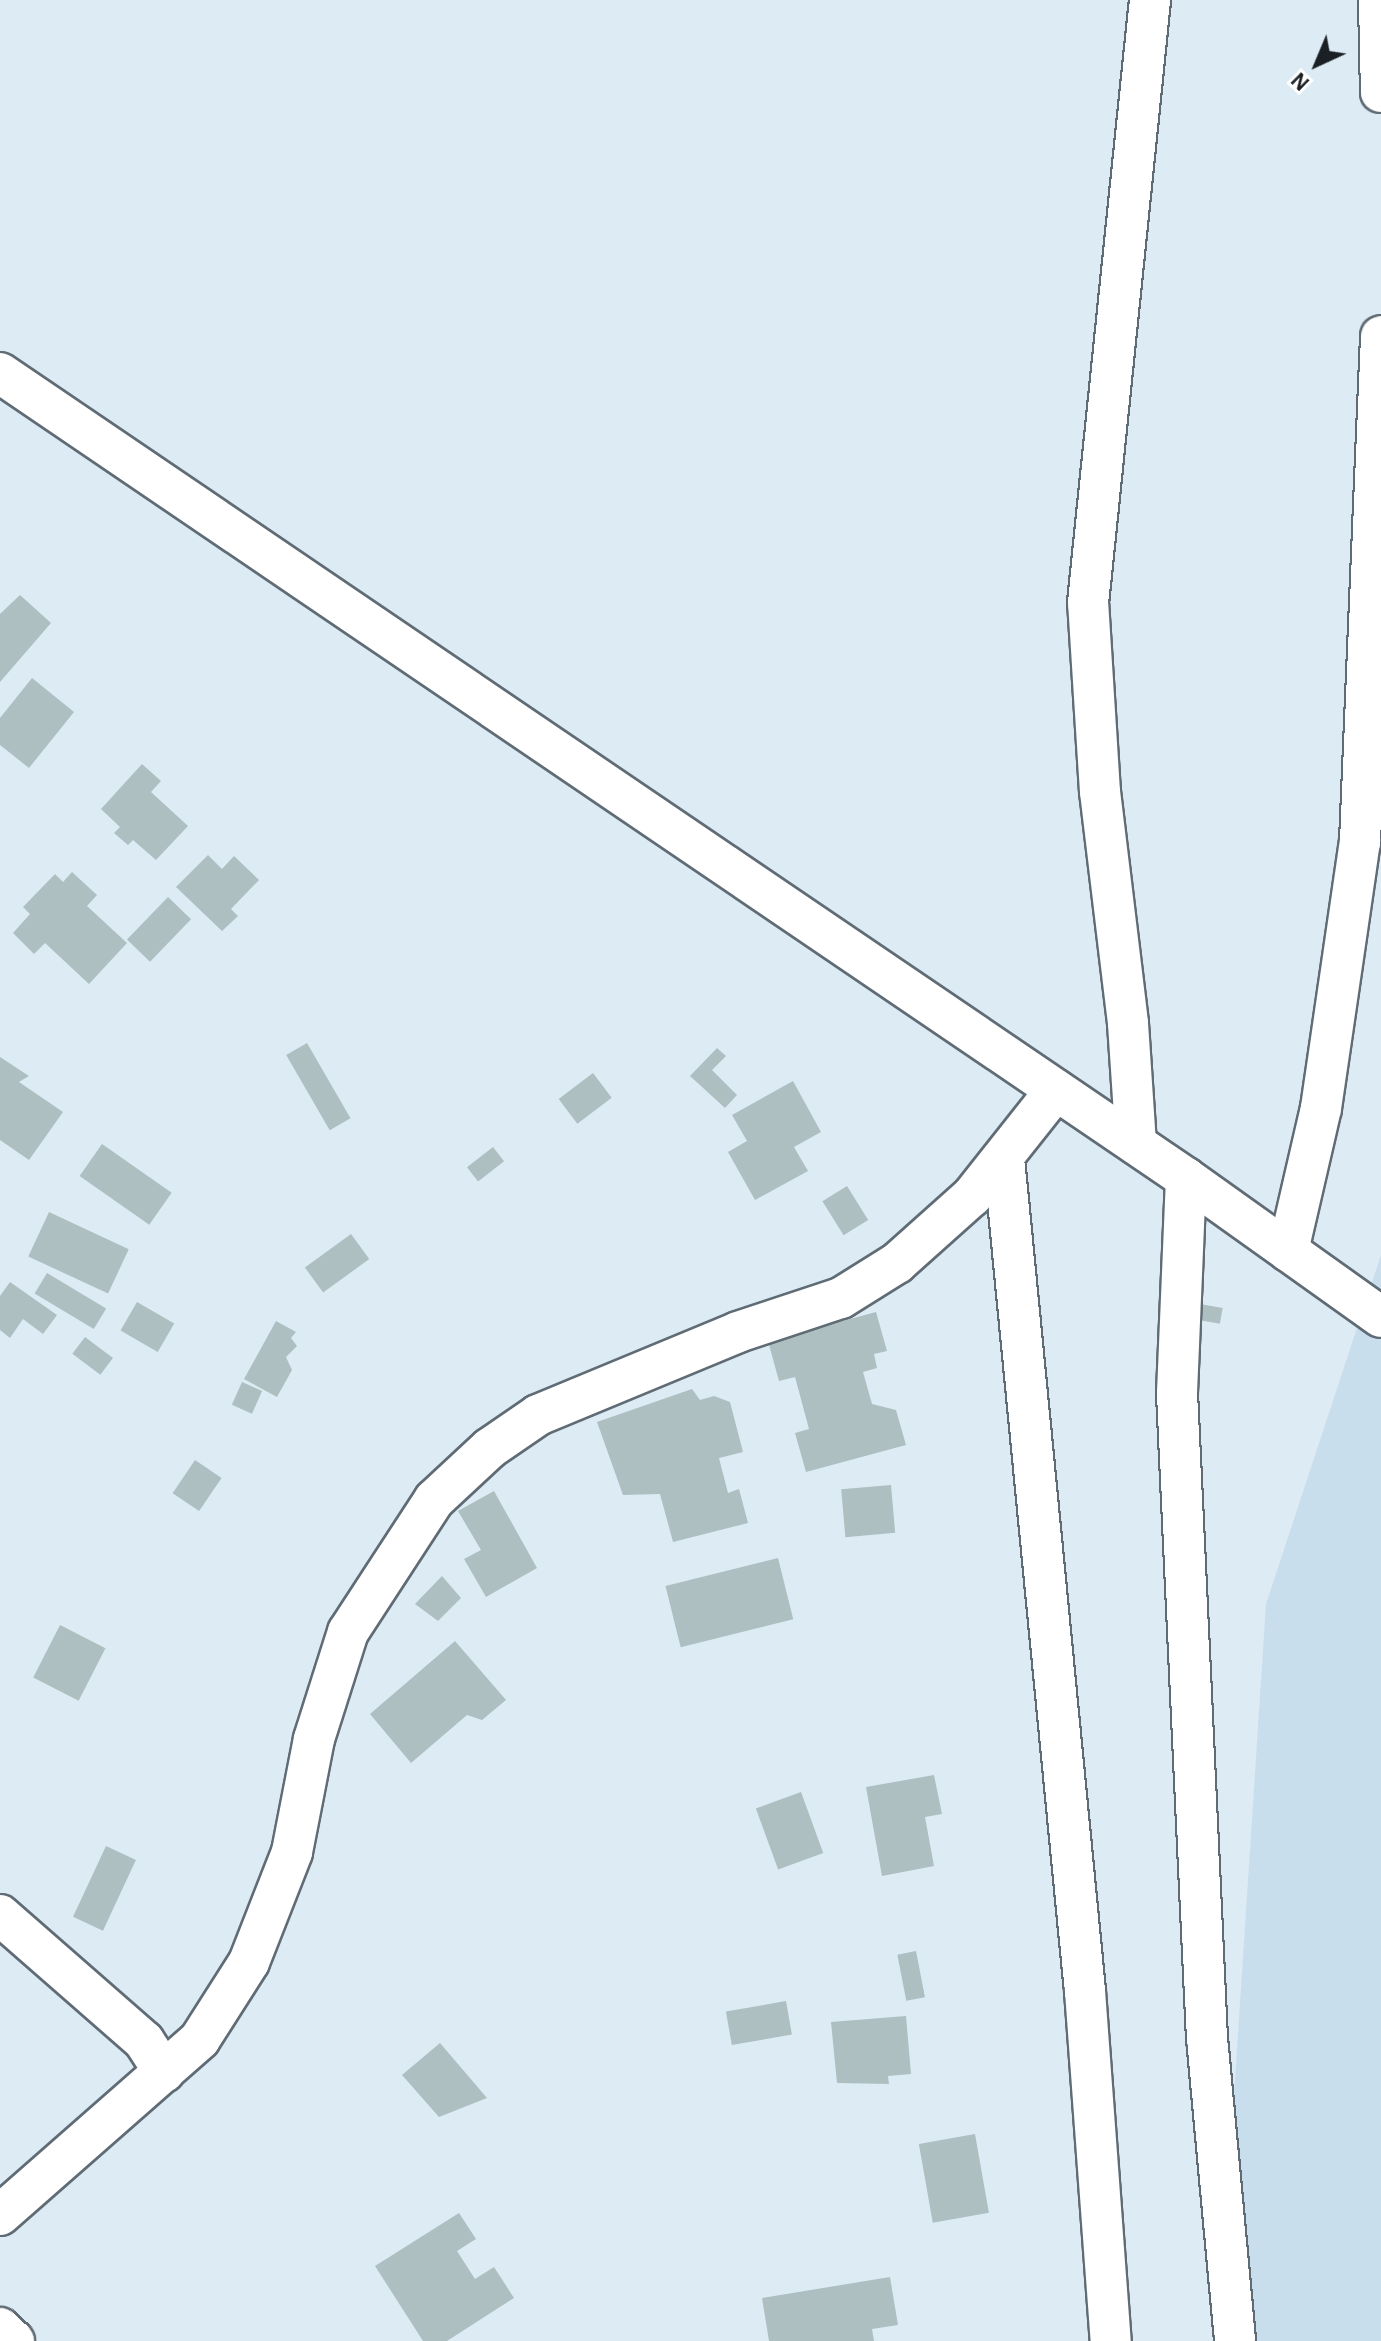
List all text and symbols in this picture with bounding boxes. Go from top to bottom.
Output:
north arrow [1277,24,1357,104]
text: N [1287,68,1313,94]

